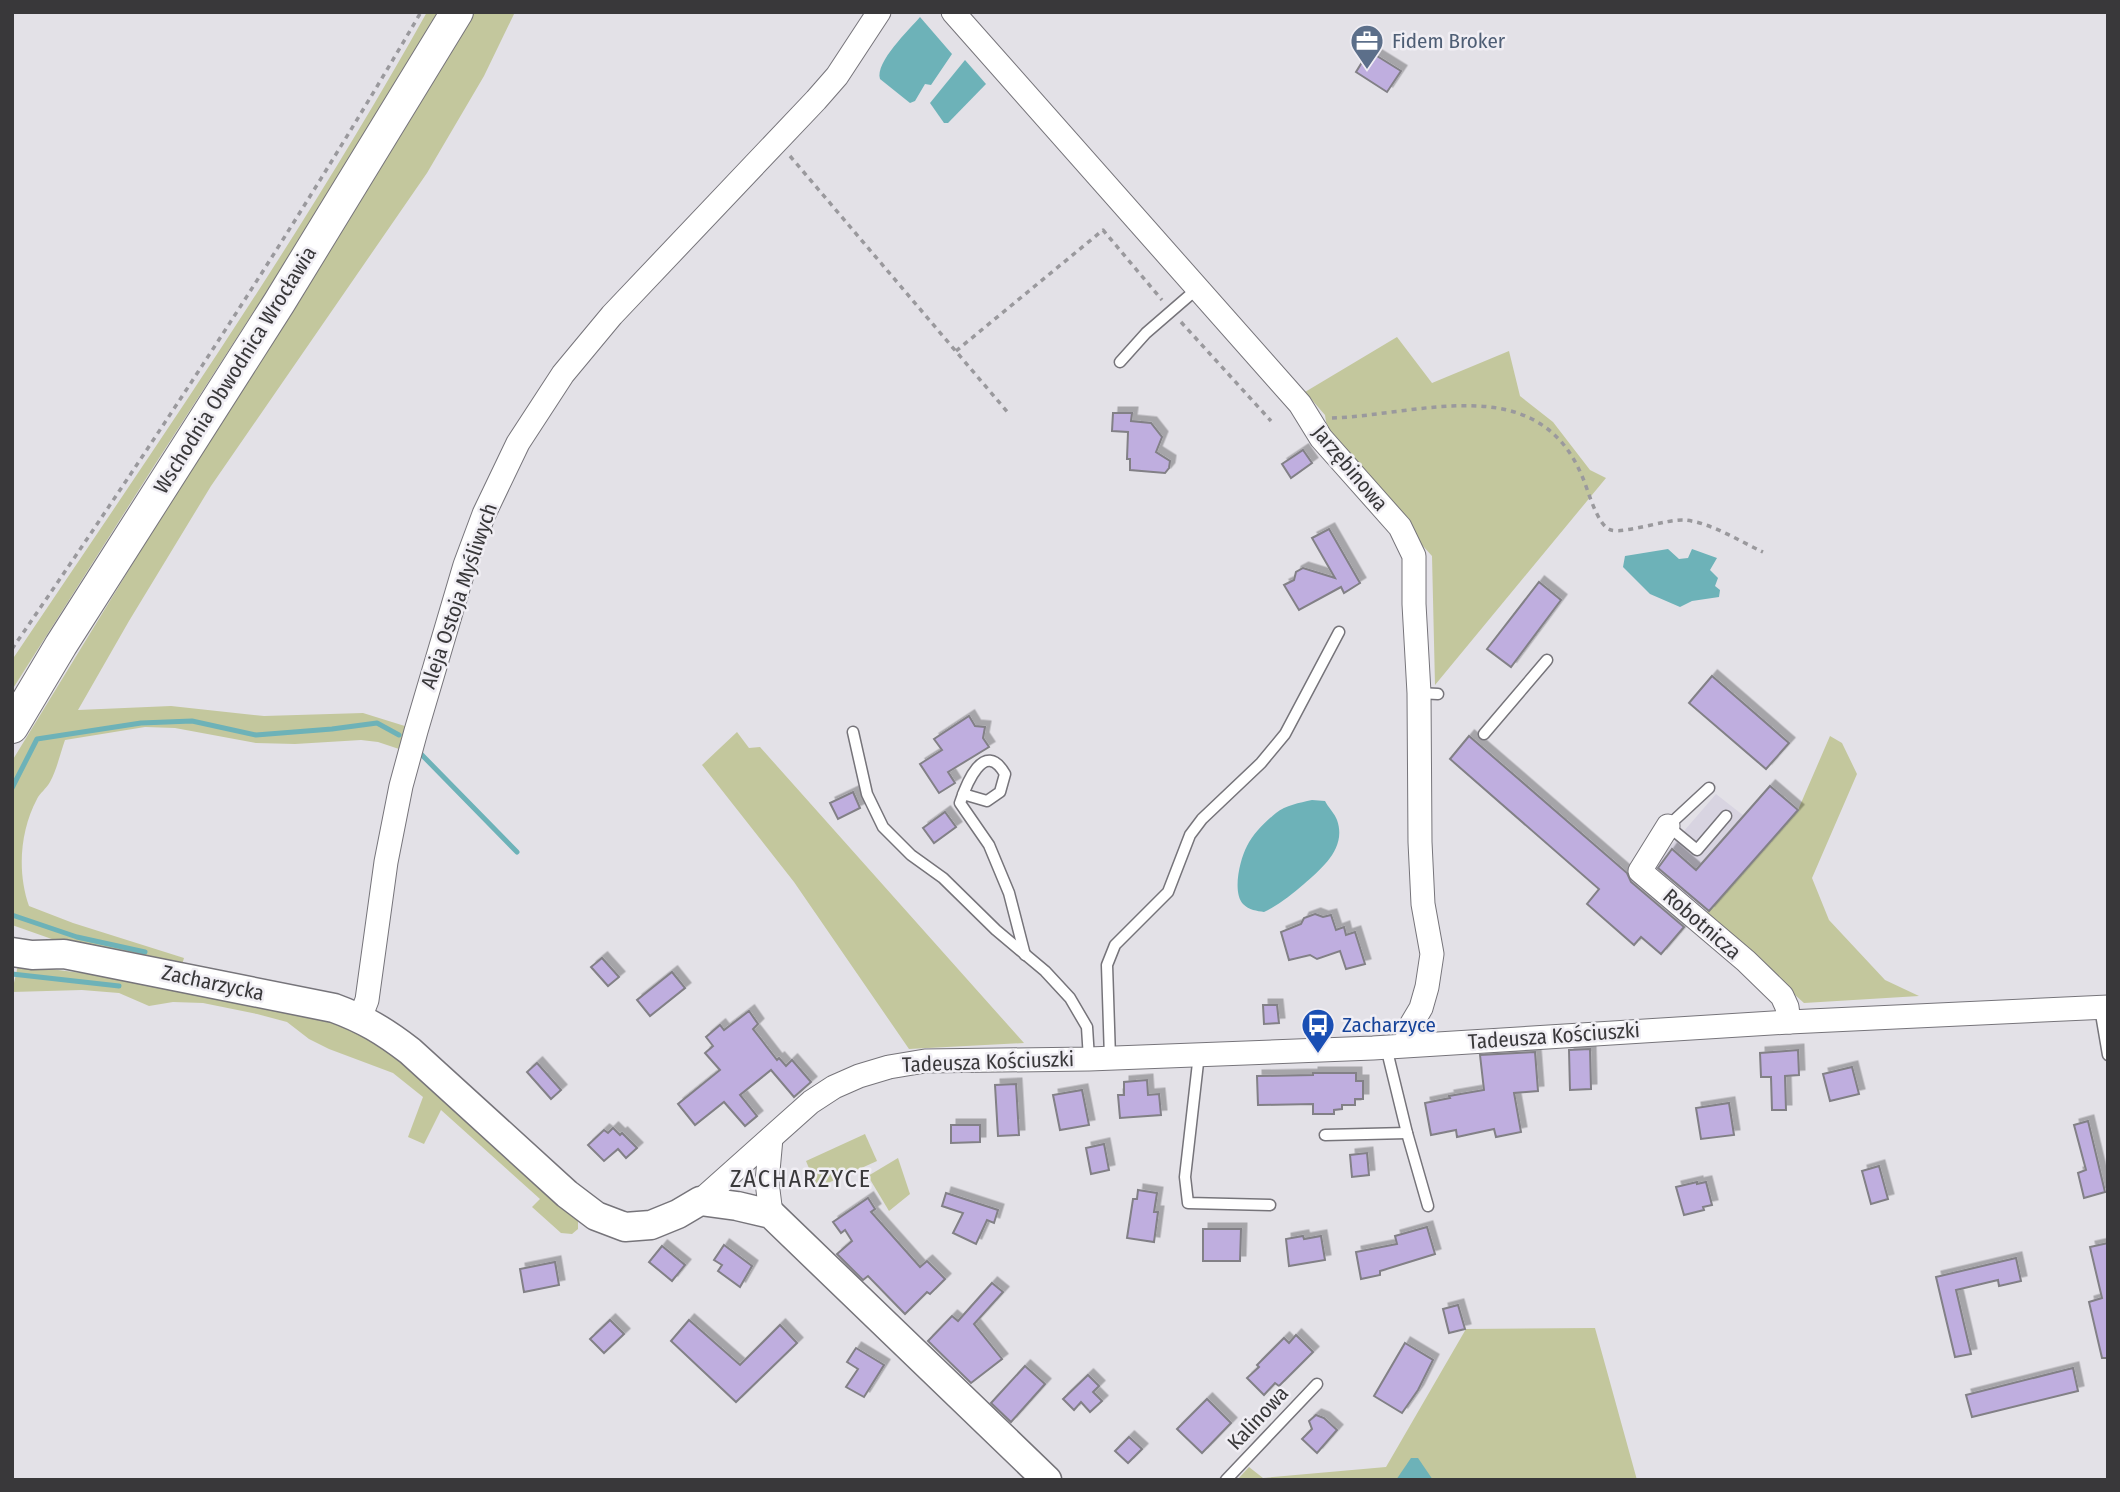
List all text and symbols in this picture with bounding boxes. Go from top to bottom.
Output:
office icon: Fidem Broker [1348,22,1386,71]
place label: Fidem Broker [1392,28,1506,54]
street label: Wschodnia Obwodnica Wrocławia [148,242,322,498]
street label: Jarzębinowa [1307,420,1393,516]
street label: Aleja Ostoja Myśliwych [415,500,503,692]
street label: Robotnicza [1658,883,1746,965]
street label: Zacharzycka [160,960,266,1006]
bus stop icon: Zacharzyce [1299,1006,1337,1055]
place label: Zacharzyce [1342,1012,1436,1038]
street label: Tadeusza Kościuszki [1467,1017,1641,1055]
street label: Tadeusza Kościuszki [901,1046,1075,1078]
district label: ZACHARZYCE [730,1165,872,1193]
street label: Kalinowa [1222,1381,1294,1455]

